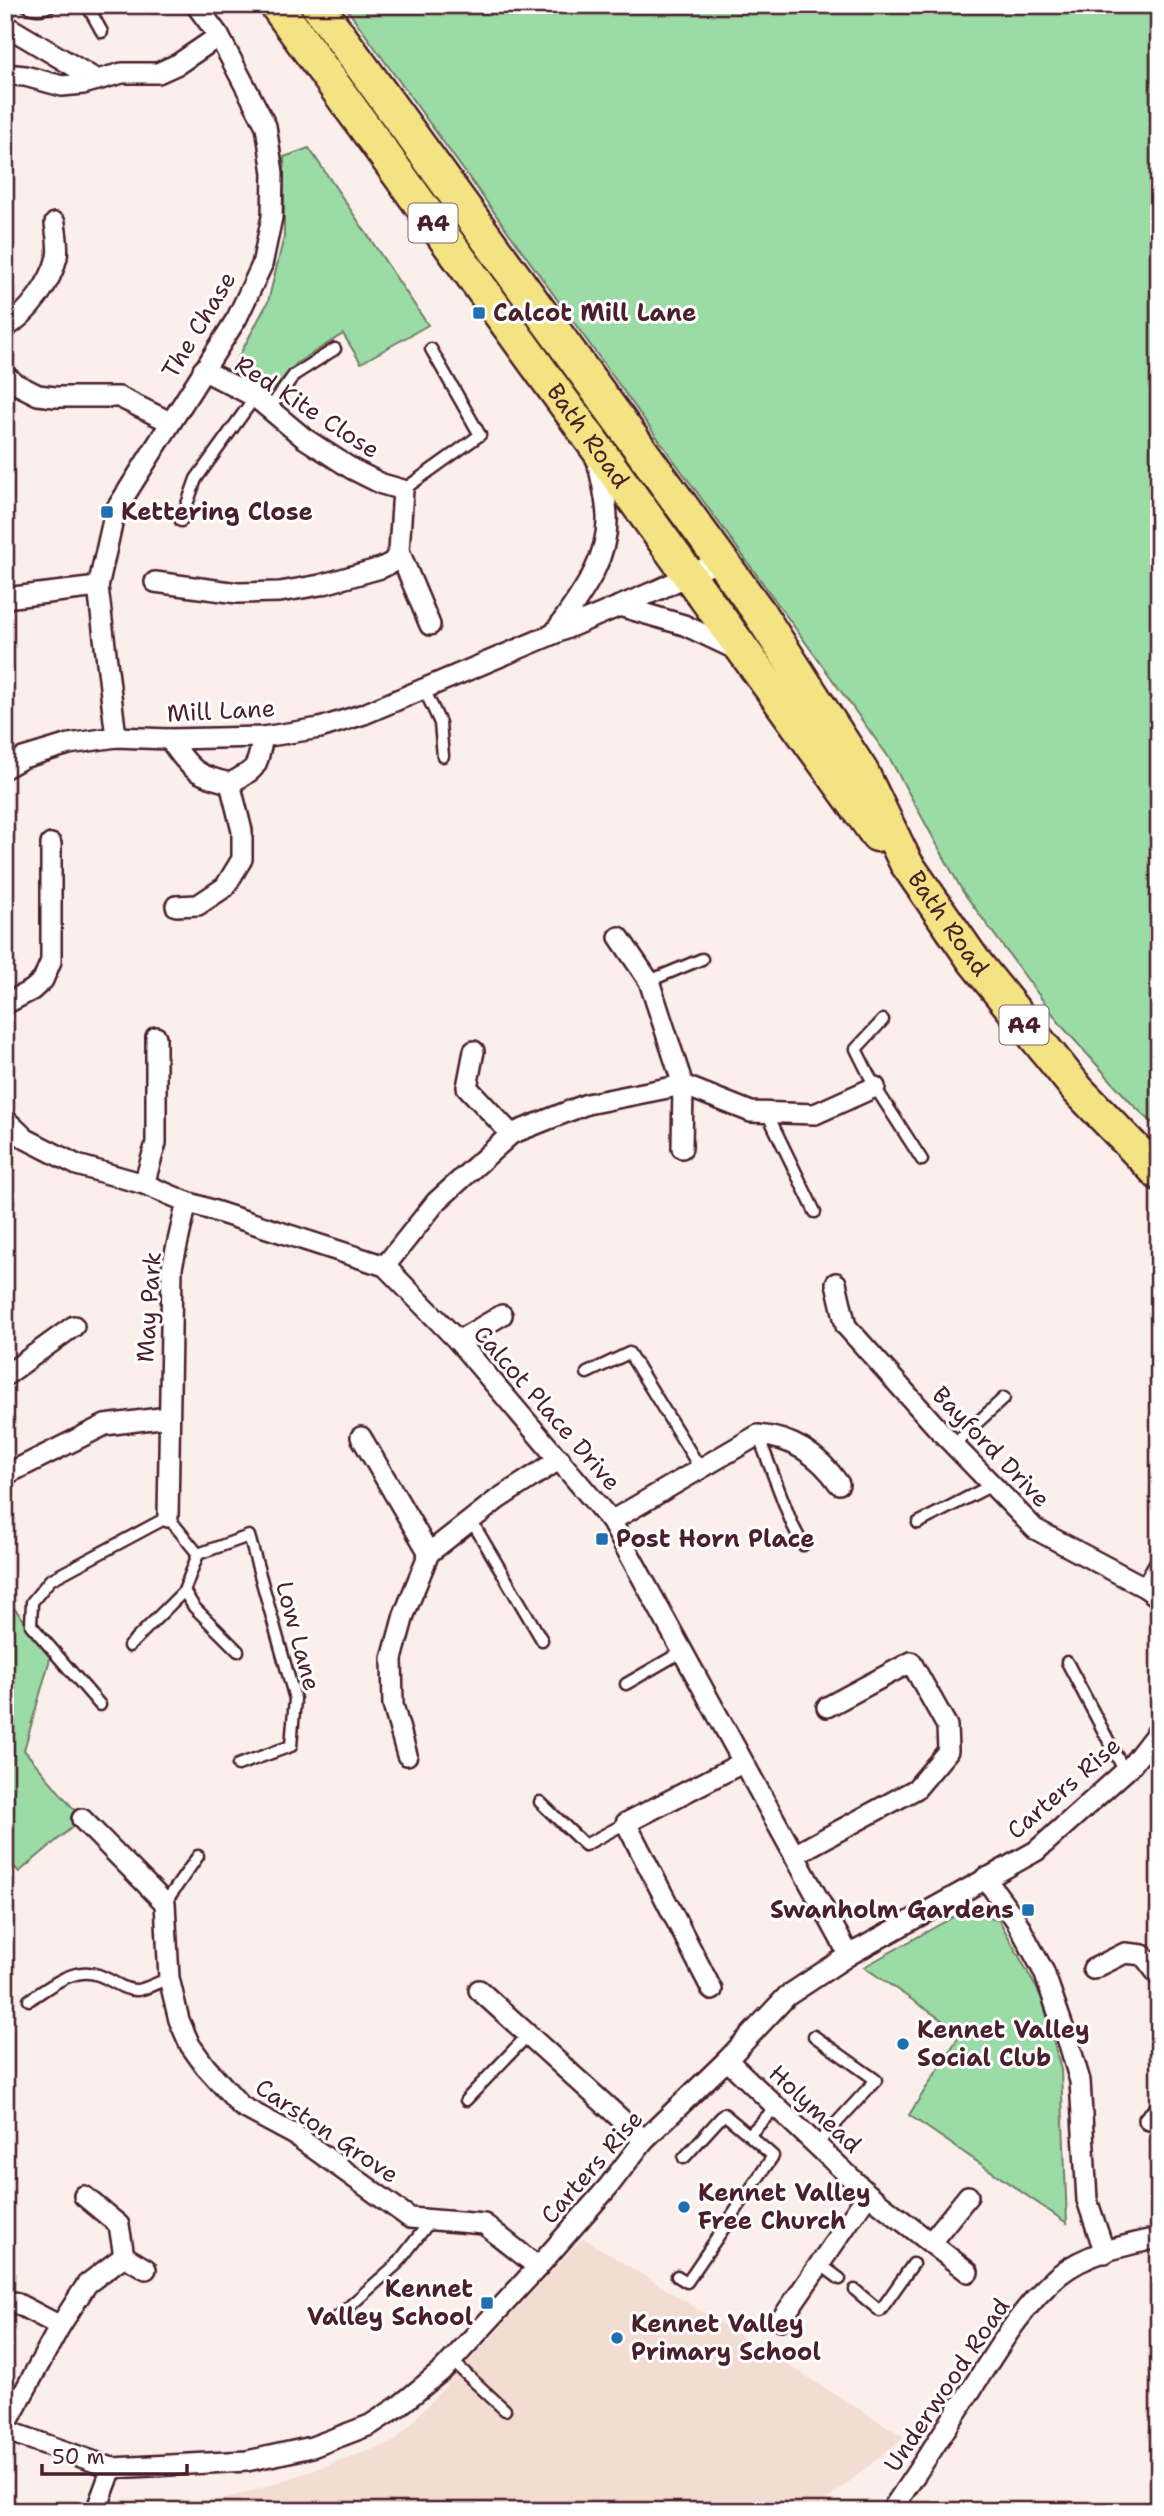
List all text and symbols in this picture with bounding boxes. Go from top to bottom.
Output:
road number: A4 [408,204,458,243]
street label: The Chase [155,266,243,384]
place label: Calcot Mill Lane [493,297,696,329]
marker: Calcot Mill Lane [471,305,487,321]
street label: Red Kite Close [228,348,386,466]
street label: Bath Road [539,377,637,495]
place label: Kettering Close [121,496,313,528]
marker: Kettering Close [99,504,115,520]
street label: Mill Lane [166,692,276,730]
street label: Bath Road [900,864,996,983]
road number: A4 [1000,1006,1048,1044]
street label: May Park [129,1250,169,1364]
street label: Calcot Place Drive [466,1319,628,1497]
street label: Bayford Drive [925,1379,1057,1515]
place label: Post Horn Place [616,1523,815,1555]
marker: Post Horn Place [594,1531,610,1547]
street label: Low Lane [268,1578,328,1694]
street label: Carters Rise [1000,1730,1128,1846]
place label: Swanholm Gardens [770,1894,1014,1926]
marker: Swanholm Gardens [1020,1902,1036,1918]
place label: Kennet Valley Social Club [917,2014,1090,2074]
marker: Kennet Valley Social Club [895,2036,911,2052]
street label: Holymead [762,2058,868,2160]
street label: Carston Grove [249,2071,405,2191]
street label: Carters Rise [534,2103,650,2231]
place label: Kennet Valley Free Church [698,2177,871,2237]
marker: Kennet Valley Free Church [676,2199,692,2215]
place label: Kennet Valley School [307,2273,473,2333]
street label: Underwood Road [877,2292,1017,2478]
marker: Kennet Valley School [479,2295,495,2311]
place label: Kennet Valley Primary School [631,2308,821,2368]
marker: Kennet Valley Primary School [609,2330,625,2346]
scale bar [42,2432,187,2476]
text: 50 m [52,2443,105,2471]

